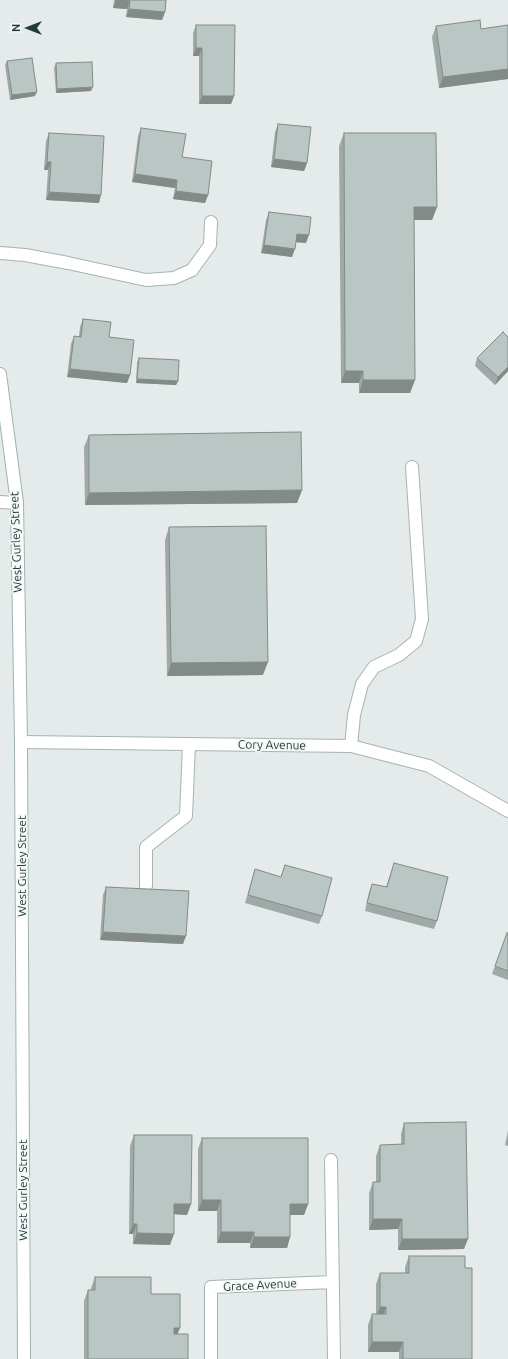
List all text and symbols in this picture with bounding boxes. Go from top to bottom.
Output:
north arrow [8,8,48,48]
text: N [10,24,22,32]
street label: West Gurley Street [7,491,25,593]
street label: Cory Avenue [238,737,306,753]
street label: West Gurley Street [15,815,29,917]
street label: West Gurley Street [16,1139,30,1241]
street label: Grace Avenue [223,1276,297,1294]

